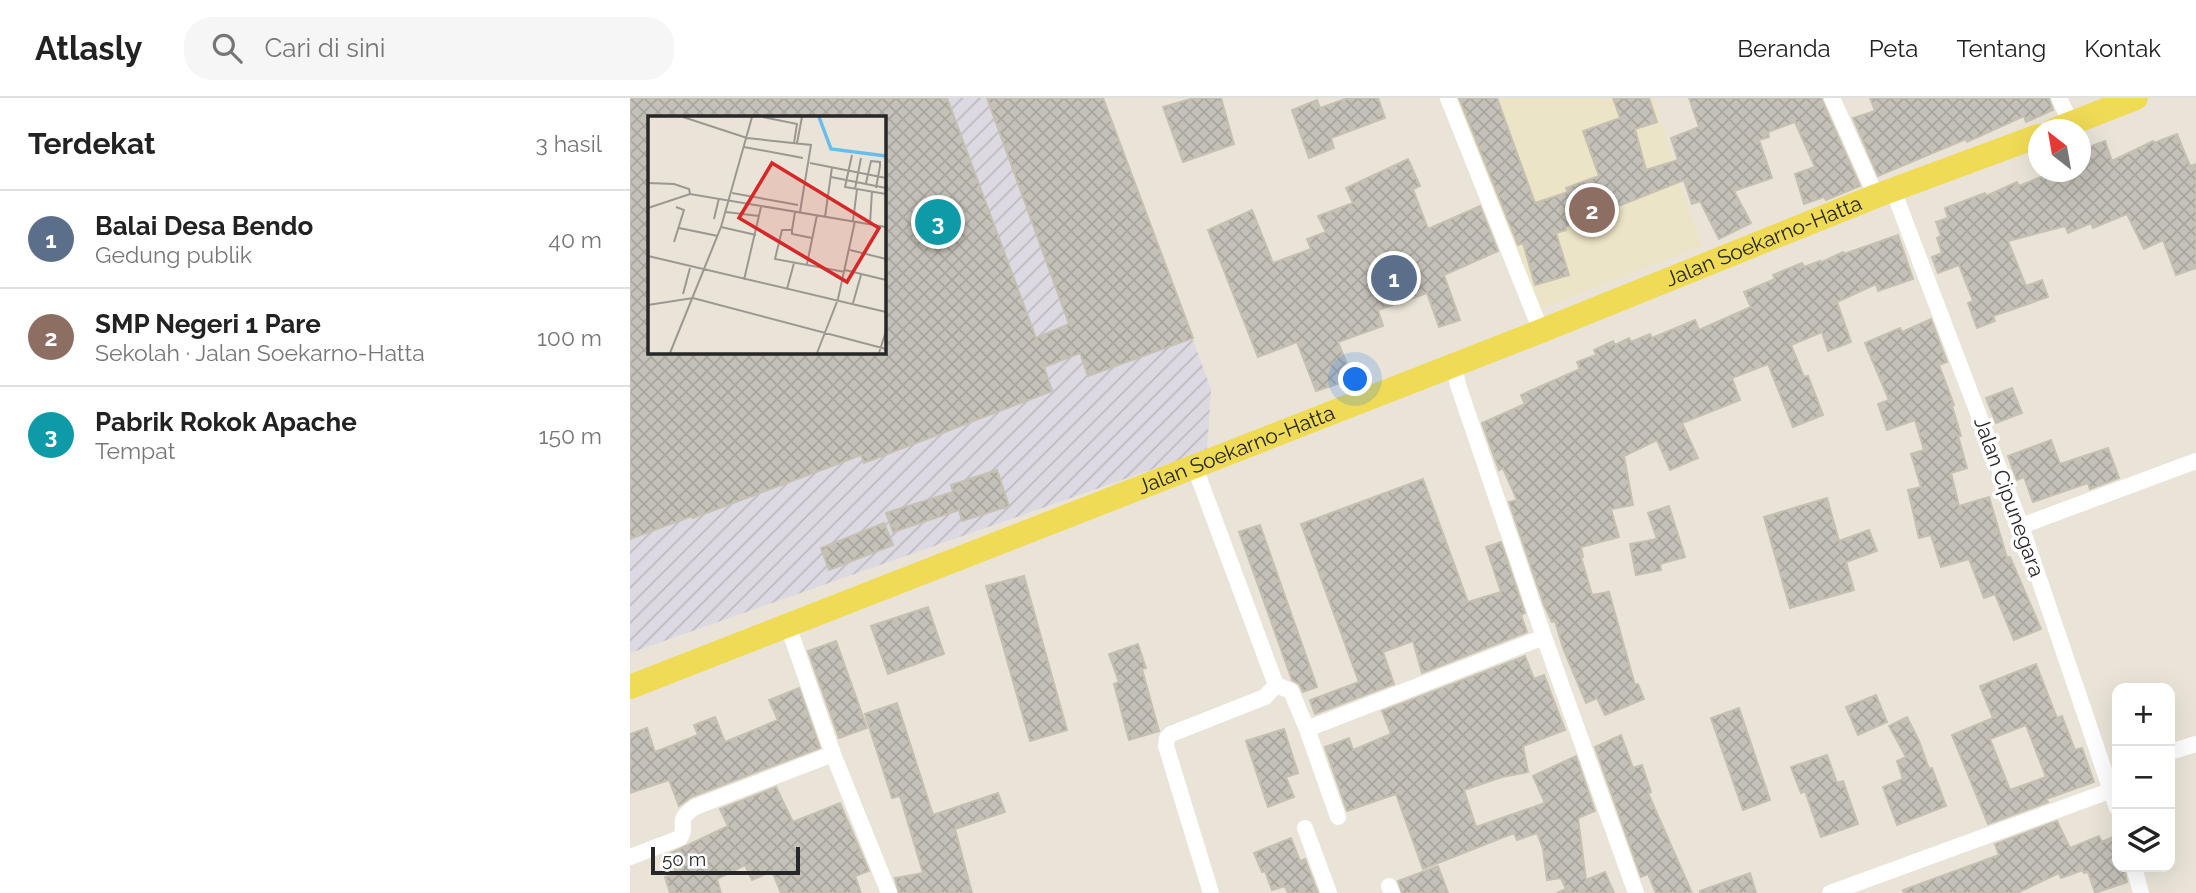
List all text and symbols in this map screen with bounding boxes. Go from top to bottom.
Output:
search box [184,17,674,80]
text: Atlasly [35,29,142,68]
icon: search [208,29,246,67]
text: Cari di sini [264,33,385,63]
text: Beranda [1737,34,1831,63]
text: Peta [1869,34,1918,63]
text: Tentang [1956,34,2046,63]
text: Kontak [2084,34,2161,63]
inset map [648,116,886,354]
north arrow [2028,119,2091,182]
text: Terdekat [28,126,156,161]
text: 3 hasil [536,130,602,157]
pin: 2 [1569,184,1615,236]
street label: Jalan Soekarno-Hatta [1661,190,1865,292]
pin: 3 [915,196,961,248]
text: Balai Desa Bendo [95,211,313,241]
text: 1 [45,226,57,253]
text: 40 m [548,226,602,253]
text: Gedung publik [95,241,252,268]
pin: 1 [1371,252,1417,304]
text: SMP Negeri 1 Pare [95,309,321,339]
text: 2 [45,324,57,351]
text: 100 m [537,324,602,351]
text: Sekolah · Jalan Soekarno-Hatta [95,339,425,366]
your location [1338,362,1372,396]
street label: Jalan Soekarno-Hatta [1134,400,1338,499]
text: Pabrik Rokok Apache [95,407,357,437]
street label: Jalan Cipunegara [1969,413,2050,580]
text: 3 [45,422,57,449]
text: 150 m [539,422,602,449]
text: Tempat [95,437,175,464]
map controls [2112,683,2175,872]
button: + [2112,683,2175,746]
button: − [2112,746,2175,809]
button: layers [2112,809,2175,872]
scale bar [651,844,800,876]
text: 50 m [662,848,706,870]

